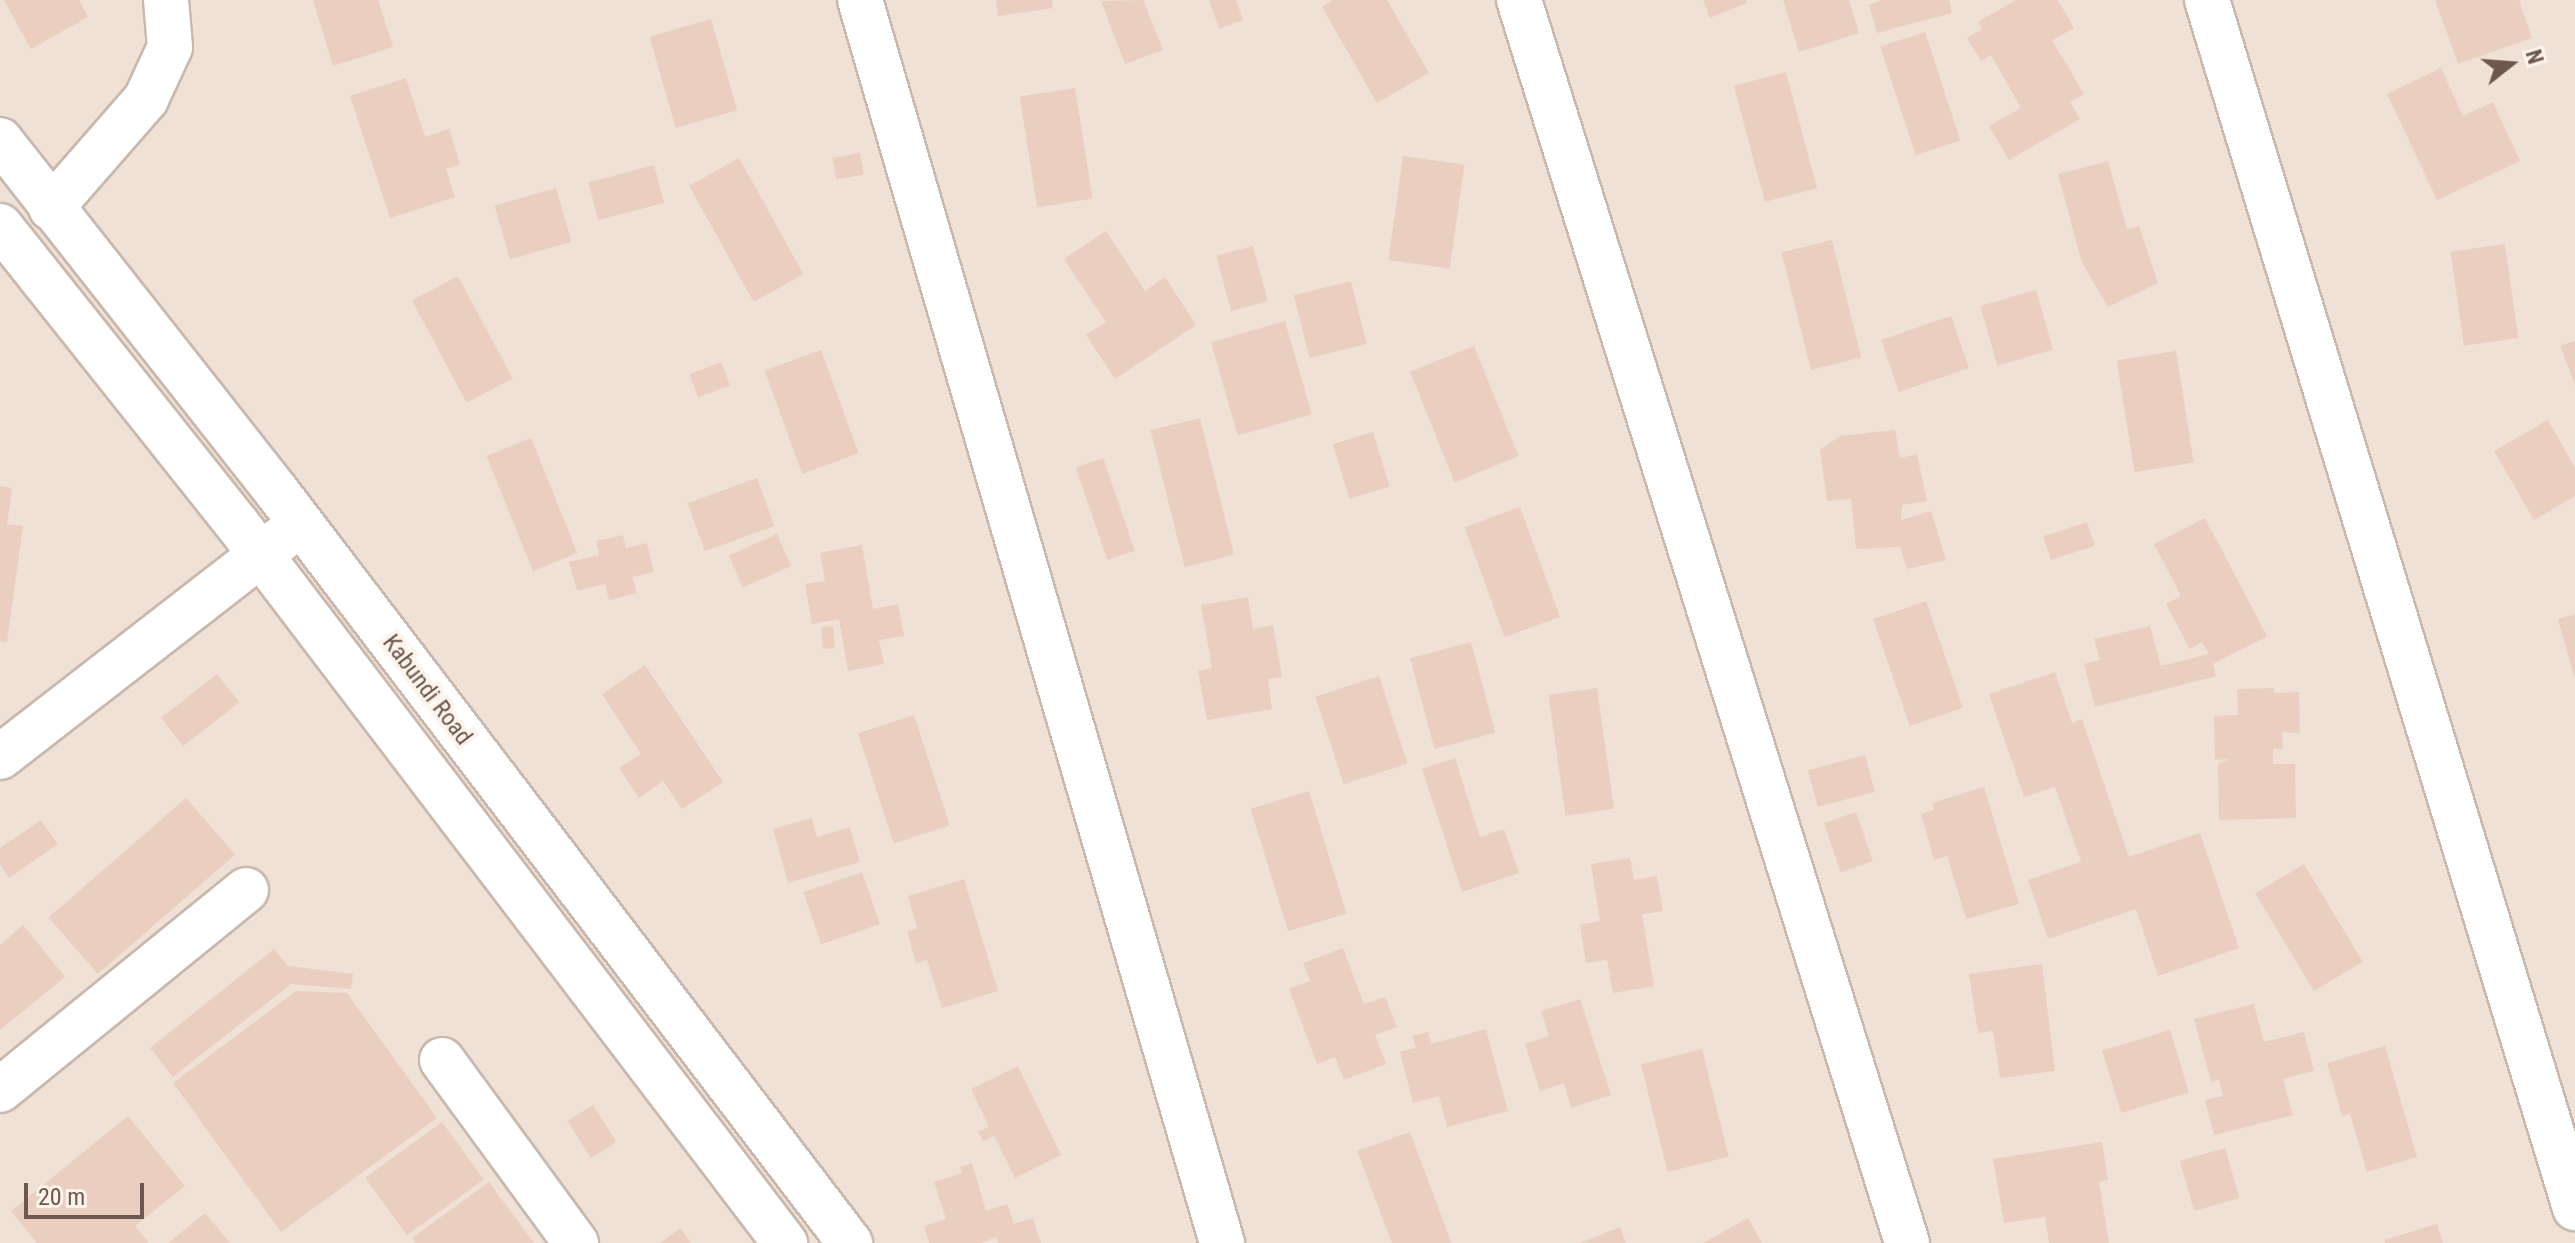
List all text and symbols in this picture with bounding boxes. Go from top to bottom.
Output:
north arrow [2471,24,2551,104]
text: N [2521,47,2548,67]
street label: Kabundi Road [376,629,478,751]
scale bar [28,1167,148,1217]
text: 20 m [38,1183,85,1211]

